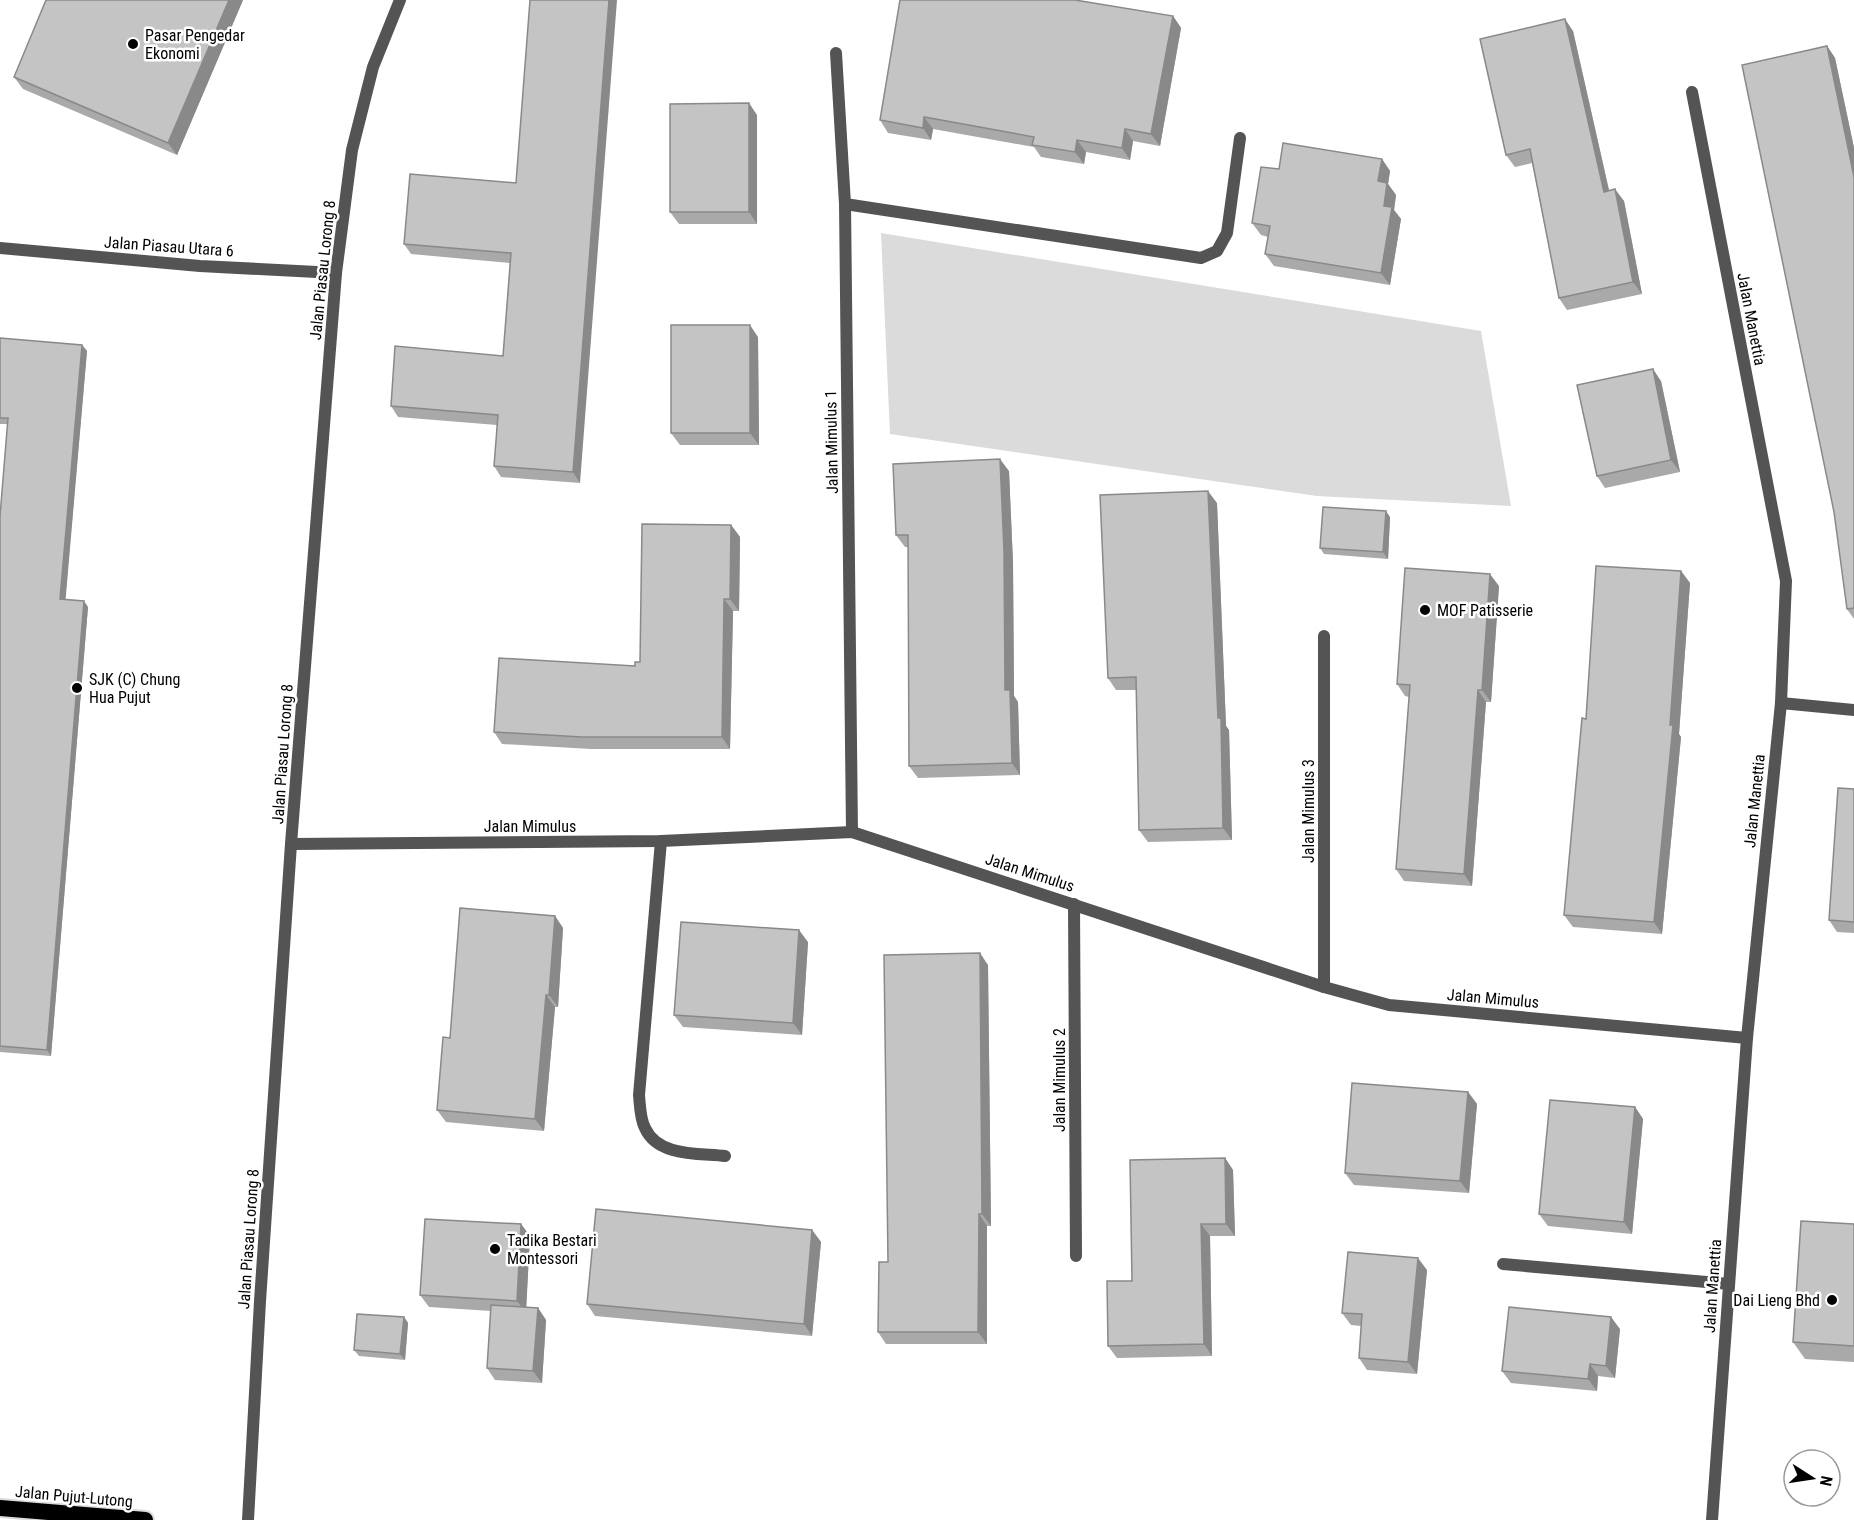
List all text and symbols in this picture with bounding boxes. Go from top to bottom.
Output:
place label: Pasar Pengedar Ekonomi [145,26,245,63]
marker: Pasar Pengedar Ekonomi [126,37,140,51]
street label: Jalan Piasau Lorong 8 [306,199,339,341]
street label: Jalan Piasau Utara 6 [104,232,235,261]
street label: Jalan Manettia [1733,271,1770,367]
street label: Jalan Mimulus 1 [821,390,842,494]
place label: MOF Patisserie [1437,601,1533,620]
marker: MOF Patisserie [1418,603,1432,617]
place label: SJK (C) Chung Hua Pujut [89,670,180,707]
marker: SJK (C) Chung Hua Pujut [70,681,84,695]
street label: Jalan Piasau Lorong 8 [268,683,297,825]
street label: Jalan Manettia [1740,753,1769,849]
street label: Jalan Mimulus 3 [1299,759,1318,863]
street label: Jalan Mimulus [484,817,576,836]
street label: Jalan Mimulus [983,849,1077,896]
street label: Jalan Mimulus [1446,985,1540,1012]
street label: Jalan Mimulus 2 [1050,1028,1069,1132]
street label: Jalan Piasau Lorong 8 [234,1168,263,1310]
place label: Tadika Bestari Montessori [507,1231,597,1268]
street label: Jalan Manettia [1700,1239,1725,1334]
marker: Tadika Bestari Montessori [488,1242,502,1256]
place label: Dai Lieng Bhd [1733,1291,1820,1310]
marker: Dai Lieng Bhd [1825,1293,1839,1307]
north arrow [1782,1448,1842,1508]
text: N [1816,1474,1836,1488]
street label: Jalan Pujut-Lutong [14,1482,134,1511]

